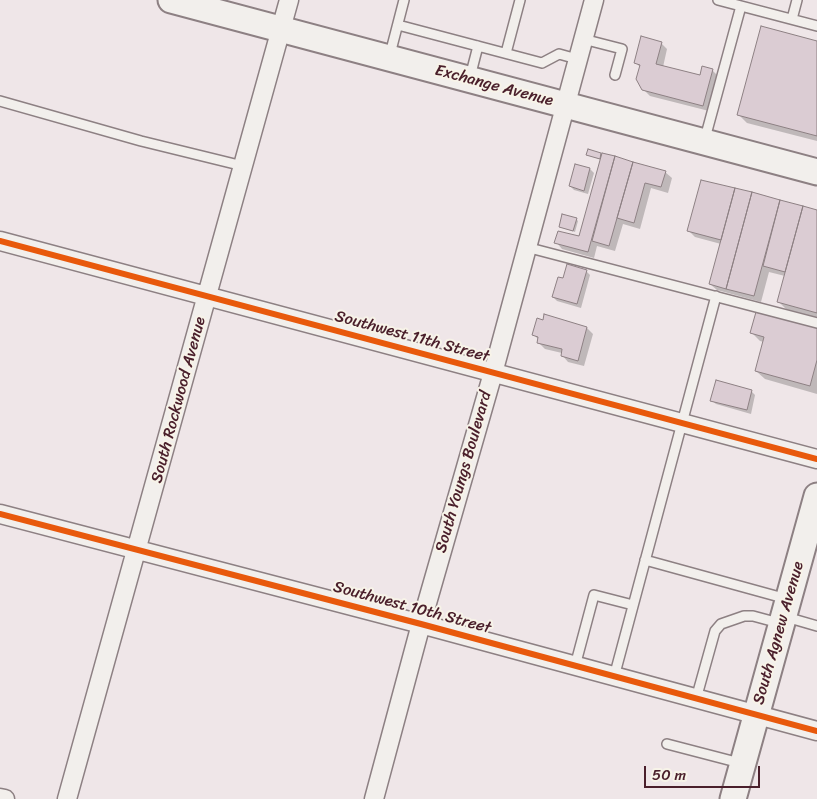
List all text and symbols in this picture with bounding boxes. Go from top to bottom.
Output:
street label: Exchange Avenue [433,61,555,111]
street label: Southwest 11th Street [333,307,491,367]
street label: South Rockwood Avenue [148,315,210,485]
street label: South Youngs Boulevard [432,389,496,555]
street label: South Agnew Avenue [749,559,809,707]
street label: Southwest 10th Street [331,578,493,638]
scale bar [647,756,763,788]
text: 50 m [652,762,686,788]

